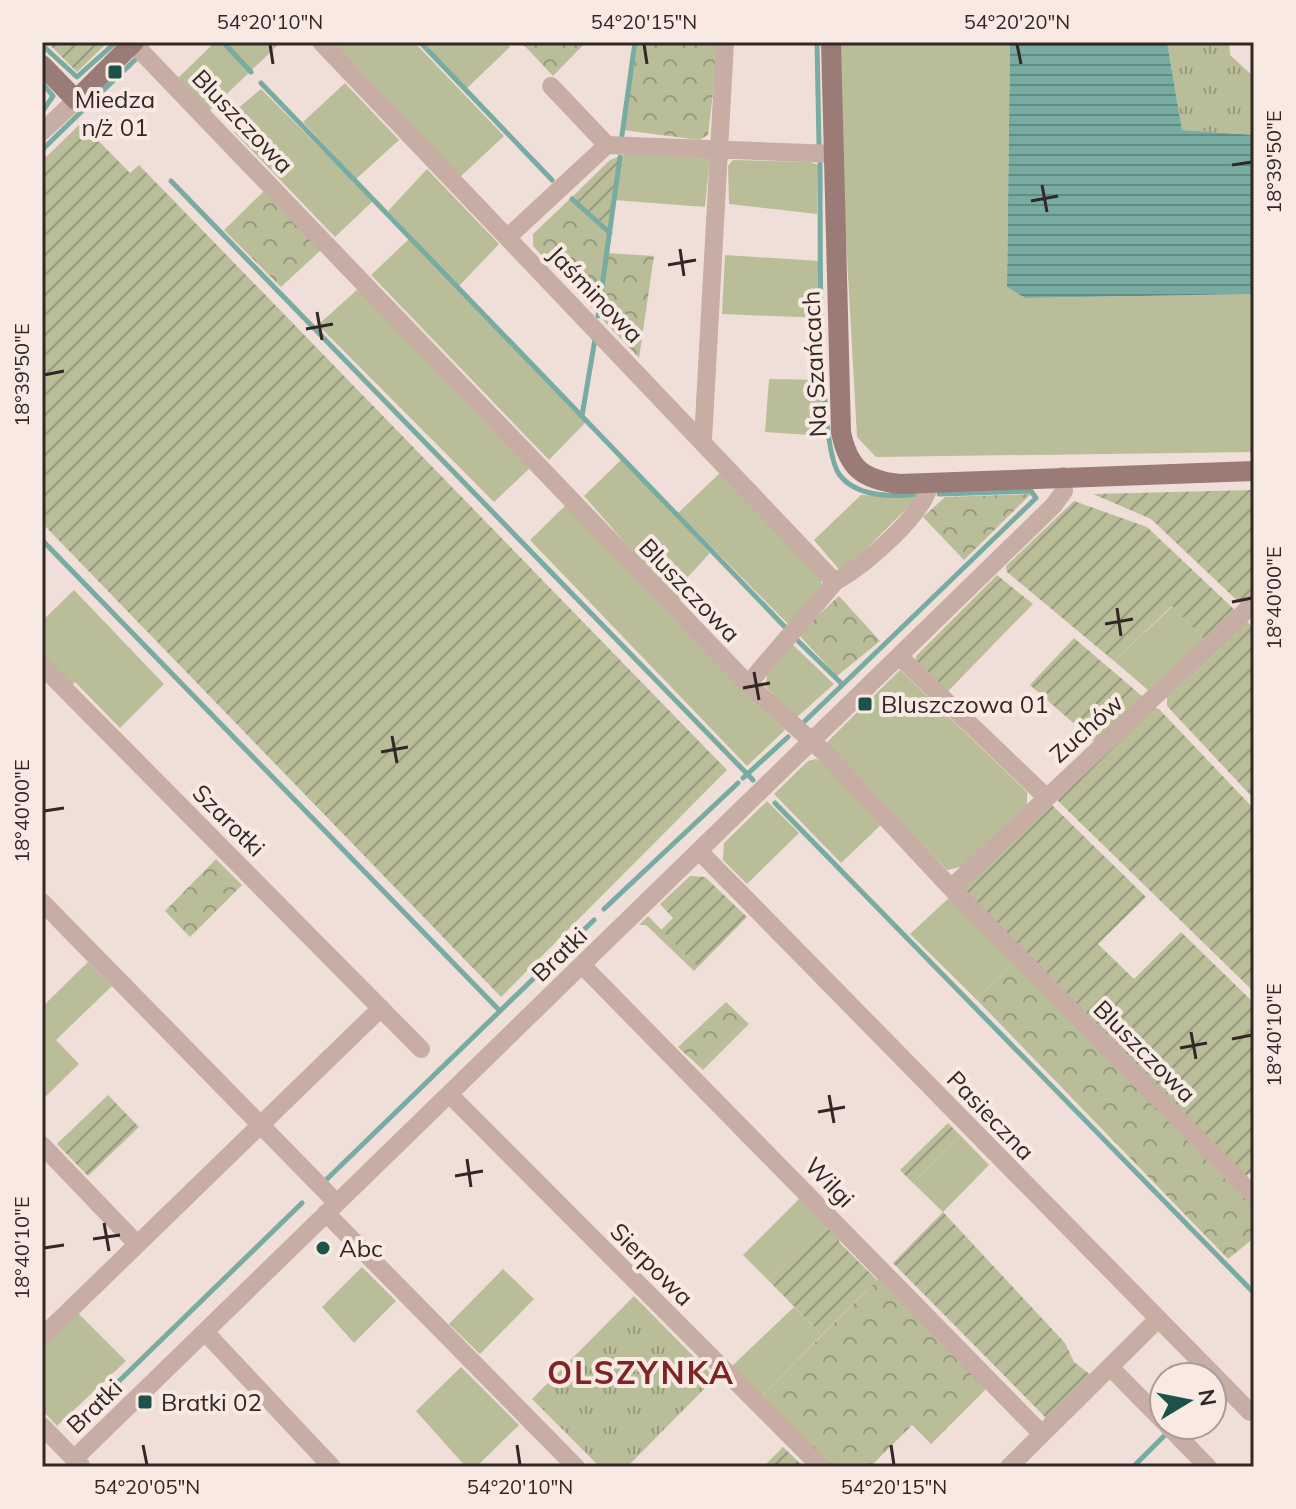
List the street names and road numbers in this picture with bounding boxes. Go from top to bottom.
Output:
street label: Bluszczowa [186,63,300,179]
street label: Jaśminowa [542,239,650,349]
street label: Na Szańcach [795,290,833,438]
street label: Bluszczowa [633,532,747,648]
street label: Zuchów [1043,687,1129,769]
street label: Szarotki [186,777,272,863]
street label: Bratki [525,920,593,988]
street label: Bluszczowa [1088,994,1202,1108]
street label: Pasieczna [941,1064,1041,1166]
street label: Wilgi [799,1151,861,1213]
street label: Sierpowa [604,1216,700,1312]
street label: Bratki [60,1372,128,1440]

